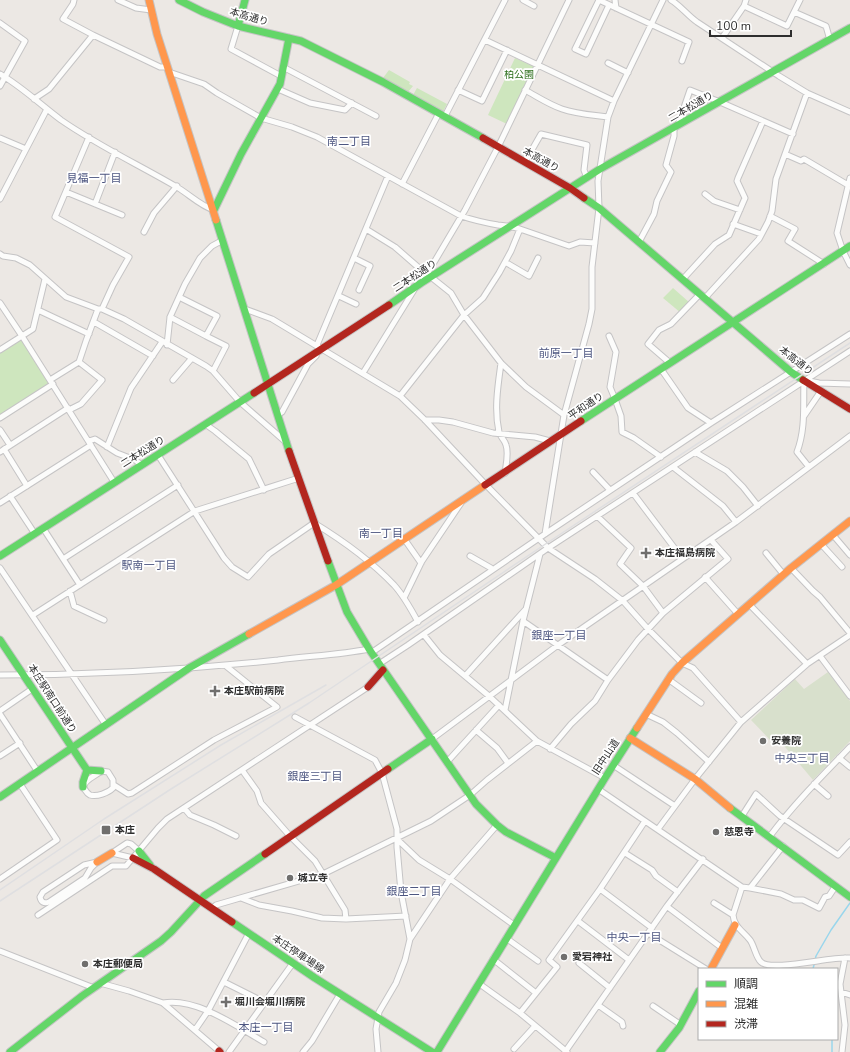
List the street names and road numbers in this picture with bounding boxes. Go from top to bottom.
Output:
street label: 本高通り [228,5,270,29]
street label: 二本松通り [666,88,716,126]
street label: 本高通り [520,144,562,176]
street label: 二本松通り [390,257,440,295]
street label: 本高通り [776,343,816,379]
street label: 平和通り [566,389,606,423]
street label: 二本松通り [118,433,168,471]
street label: 本庄駅南口前通り [24,662,80,736]
street label: 旧中山道 [589,736,623,778]
street label: 本庄停車場線 [269,931,327,977]

